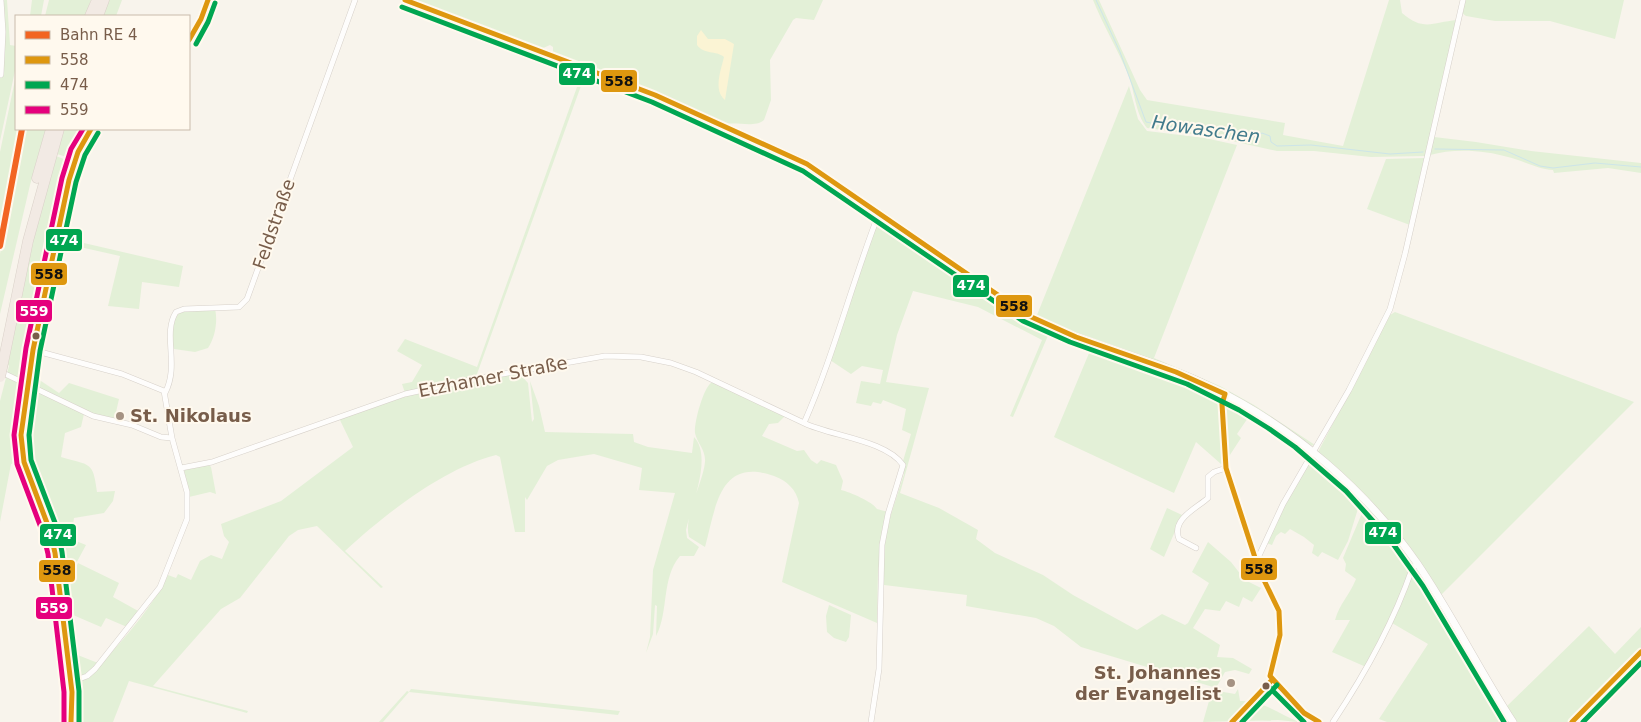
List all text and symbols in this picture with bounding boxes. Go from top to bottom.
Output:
legend [15,15,190,130]
text: Bahn RE 4 [60,26,137,44]
text: 558 [60,51,89,69]
line badge: 474 [558,62,596,86]
text: 474 [562,65,592,81]
line badge: 558 [600,69,638,93]
text: 558 [604,73,634,89]
text: 474 [60,76,89,94]
text: 559 [60,101,89,119]
water label: Howaschen [1150,111,1262,147]
street label: Feldstraße [248,176,299,272]
line badge: 474 [45,228,83,252]
text: 474 [49,232,79,248]
line badge: 558 [30,262,68,286]
text: 558 [34,266,64,282]
line badge: 474 [952,274,990,298]
text: 474 [956,277,986,293]
line badge: 558 [995,294,1033,318]
text: 558 [999,298,1029,314]
line badge: 559 [15,299,53,323]
text: 559 [19,303,49,319]
unlabelled marker [31,331,41,341]
street label: Etzhamer Straße [417,352,569,401]
place label: St. Nikolaus [130,405,252,426]
marker: St. Nikolaus [114,410,126,422]
line badge: 474 [1364,521,1402,545]
line badge: 474 [39,523,77,547]
text: 474 [1368,524,1398,540]
text: 474 [43,526,73,542]
line badge: 558 [1240,557,1278,581]
line badge: 558 [38,559,76,583]
text: 558 [1244,561,1274,577]
text: 558 [42,562,72,578]
line badge: 559 [35,596,73,620]
text: 559 [39,600,69,616]
place label: St. Johannes der Evangelist [1075,662,1221,704]
marker: St. Johannes der Evangelist [1225,677,1237,689]
unlabelled marker [1261,681,1271,691]

